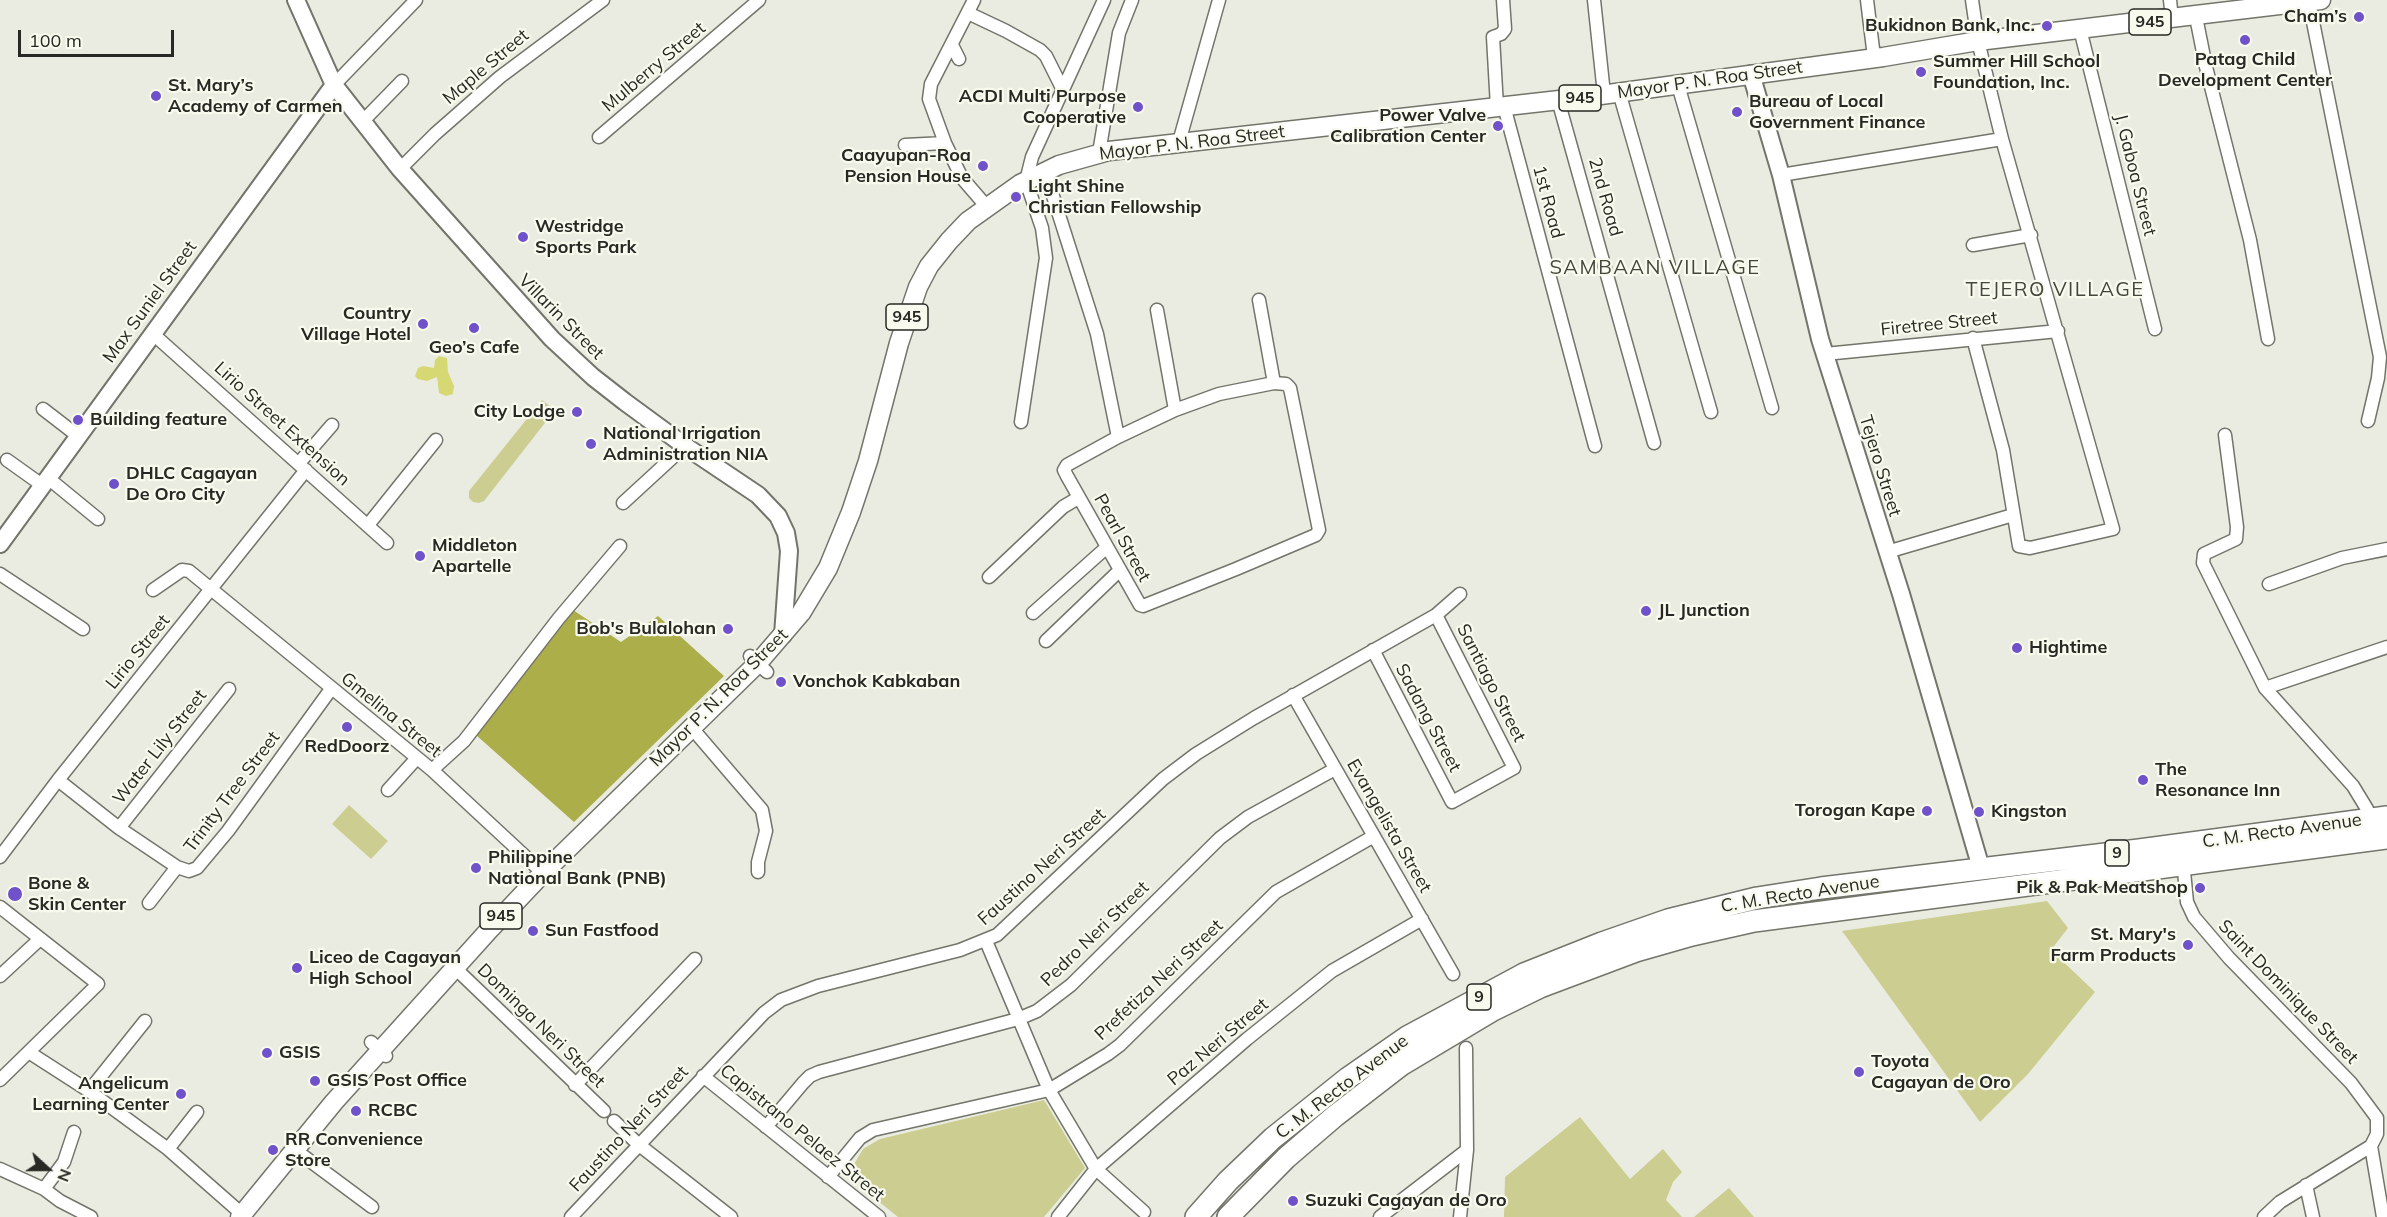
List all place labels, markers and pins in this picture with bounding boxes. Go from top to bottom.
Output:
place label: Cham’s [2284,6,2347,28]
marker: Cham’s [2352,10,2366,24]
place label: Bukidnon Bank, Inc. [1865,15,2035,37]
marker: Bukidnon Bank, Inc. [2040,19,2054,33]
marker: Patag Child Development Center [2238,33,2252,47]
place label: Patag Child Development Center [2158,49,2332,92]
place label: Summer Hill School Foundation, Inc. [1933,51,2100,94]
marker: Summer Hill School Foundation, Inc. [1914,65,1928,79]
place label: St. Mary’s Academy of Carmen [168,75,343,118]
place label: ACDI Multi Purpose Cooperative [959,86,1126,128]
marker: St. Mary’s Academy of Carmen [149,89,163,103]
place label: Bureau of Local Government Finance [1749,91,1925,134]
marker: ACDI Multi Purpose Cooperative [1131,100,1145,114]
place label: Power Valve Calibration Center [1330,105,1486,148]
marker: Bureau of Local Government Finance [1730,105,1744,119]
marker: Power Valve Calibration Center [1491,119,1505,133]
place label: Caayupan-Roa Pension House [841,145,971,188]
marker: Caayupan-Roa Pension House [976,159,990,173]
place label: Light Shine Christian Fellowship [1028,176,1202,219]
marker: Light Shine Christian Fellowship [1009,190,1023,204]
place label: Westridge Sports Park [535,216,637,258]
marker: Westridge Sports Park [516,230,530,244]
place label: Country Village Hotel [301,303,411,346]
marker: Country Village Hotel [416,317,430,331]
marker: Geo’s Cafe [467,321,481,335]
place label: Geo’s Cafe [429,337,519,359]
place label: City Lodge [473,401,565,423]
marker: City Lodge [570,405,584,419]
place label: Building feature [90,409,227,431]
marker: Building feature [71,413,85,427]
place label: National Irrigation Administration NIA [603,423,768,466]
marker: National Irrigation Administration NIA [584,437,598,451]
place label: DHLC Cagayan De Oro City [126,463,257,506]
marker: DHLC Cagayan De Oro City [107,477,121,491]
place label: Middleton Apartelle [432,535,517,578]
marker: Middleton Apartelle [413,549,427,563]
place label: JL Junction [1658,600,1750,622]
marker: JL Junction [1639,604,1653,618]
place label: Bob's Bulalohan [576,618,716,640]
marker: Bob's Bulalohan [721,622,735,636]
place label: Hightime [2029,637,2107,659]
marker: Hightime [2010,641,2024,655]
place label: Vonchok Kabkaban [793,671,960,693]
marker: Vonchok Kabkaban [774,675,788,689]
marker: RedDoorz [340,720,354,734]
place label: RedDoorz [304,736,390,758]
place label: The Resonance Inn [2155,759,2280,802]
marker: The Resonance Inn [2136,773,2150,787]
place label: Torogan Kape [1795,800,1915,822]
place label: Kingston [1991,801,2067,823]
marker: Torogan Kape [1920,804,1934,818]
marker: Kingston [1972,805,1986,819]
place label: Philippine National Bank (PNB) [488,847,667,890]
marker: Philippine National Bank (PNB) [469,861,483,875]
place label: Bone & Skin Center [28,873,126,916]
place label: Pik & Pak Meatshop [2016,877,2188,899]
marker: Pik & Pak Meatshop [2193,881,2207,895]
marker: Bone & Skin Center [6,885,24,903]
place label: Sun Fastfood [545,920,659,942]
marker: Sun Fastfood [526,924,540,938]
place label: St. Mary's Farm Products [2050,924,2176,966]
marker: St. Mary's Farm Products [2181,938,2195,952]
place label: Liceo de Cagayan High School [309,947,461,990]
marker: Liceo de Cagayan High School [290,961,304,975]
place label: GSIS [279,1042,321,1064]
marker: GSIS [260,1046,274,1060]
place label: Toyota Cagayan de Oro [1871,1051,2011,1094]
marker: Toyota Cagayan de Oro [1852,1065,1866,1079]
place label: GSIS Post Office [327,1070,467,1092]
place label: Angelicum Learning Center [32,1073,169,1116]
marker: GSIS Post Office [308,1074,322,1088]
marker: Angelicum Learning Center [174,1087,188,1101]
place label: RCBC [368,1100,418,1122]
marker: RCBC [349,1104,363,1118]
place label: RR Convenience Store [285,1129,423,1172]
marker: RR Convenience Store [266,1143,280,1157]
place label: Suzuki Cagayan de Oro [1305,1190,1507,1212]
marker: Suzuki Cagayan de Oro [1286,1194,1300,1208]

